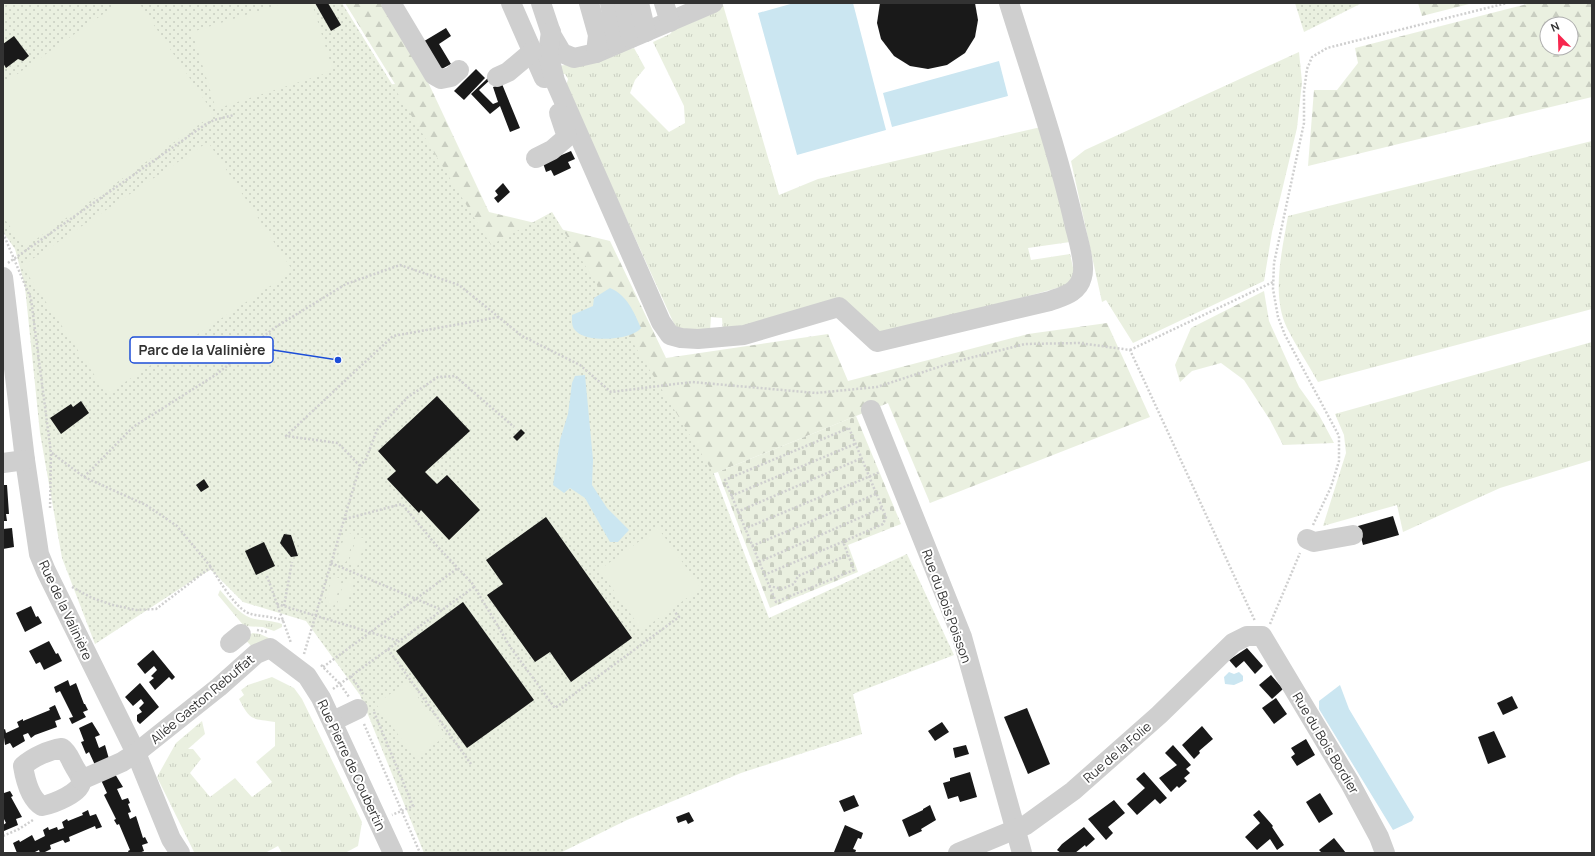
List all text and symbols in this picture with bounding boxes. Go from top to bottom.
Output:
north arrow [1539,16,1579,56]
text: N [1548,18,1562,35]
callout: Parc de la Valinière [130,337,273,363]
text: Parc de la Valinière [138,340,266,359]
street label: Rue du Bois Poisson [918,547,976,665]
street label: Rue de la Valinière [35,557,97,663]
street label: Allée Gaston Rebuffat [146,650,258,748]
street label: Rue du Bois Bordier [1289,689,1364,797]
street label: Rue Pierre de Coubertin [314,697,390,833]
street label: Rue de la Folie [1079,717,1155,787]

